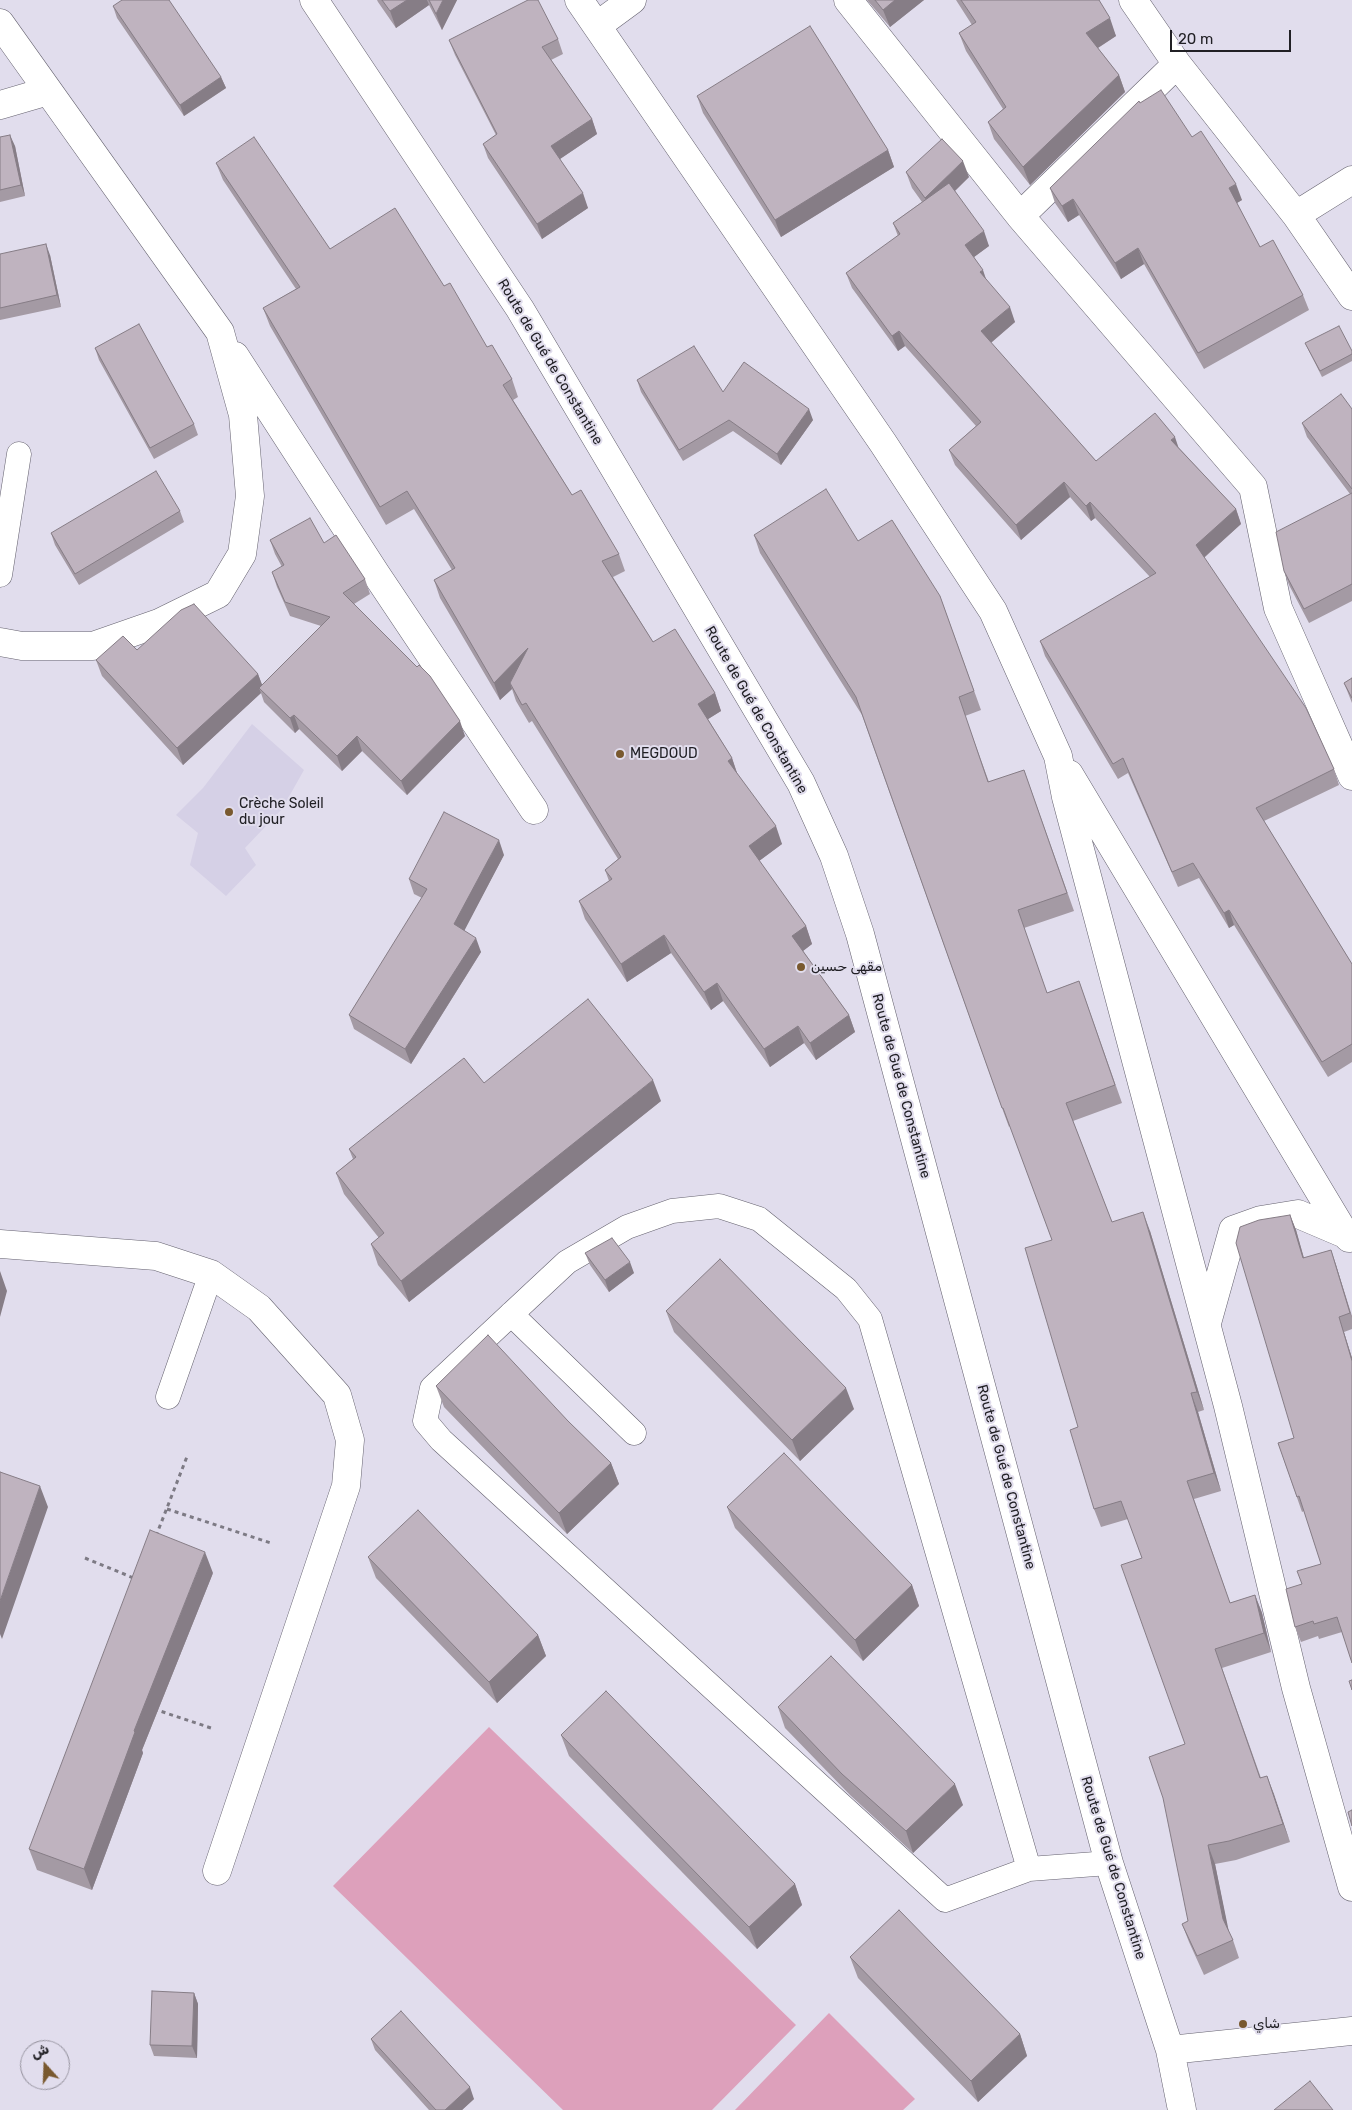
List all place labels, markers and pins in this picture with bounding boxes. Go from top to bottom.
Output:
place label: MEGDOUD [630,746,698,762]
marker: MEGDOUD [614,748,626,760]
place label: Crèche Soleil du jour [239,796,324,829]
marker: Crèche Soleil du jour [223,806,235,818]
place label: مقهى حسين [811,959,882,975]
marker: مقهى حسين [795,961,807,973]
place label: شاي [1253,2016,1280,2032]
marker: شاي [1237,2018,1249,2030]

